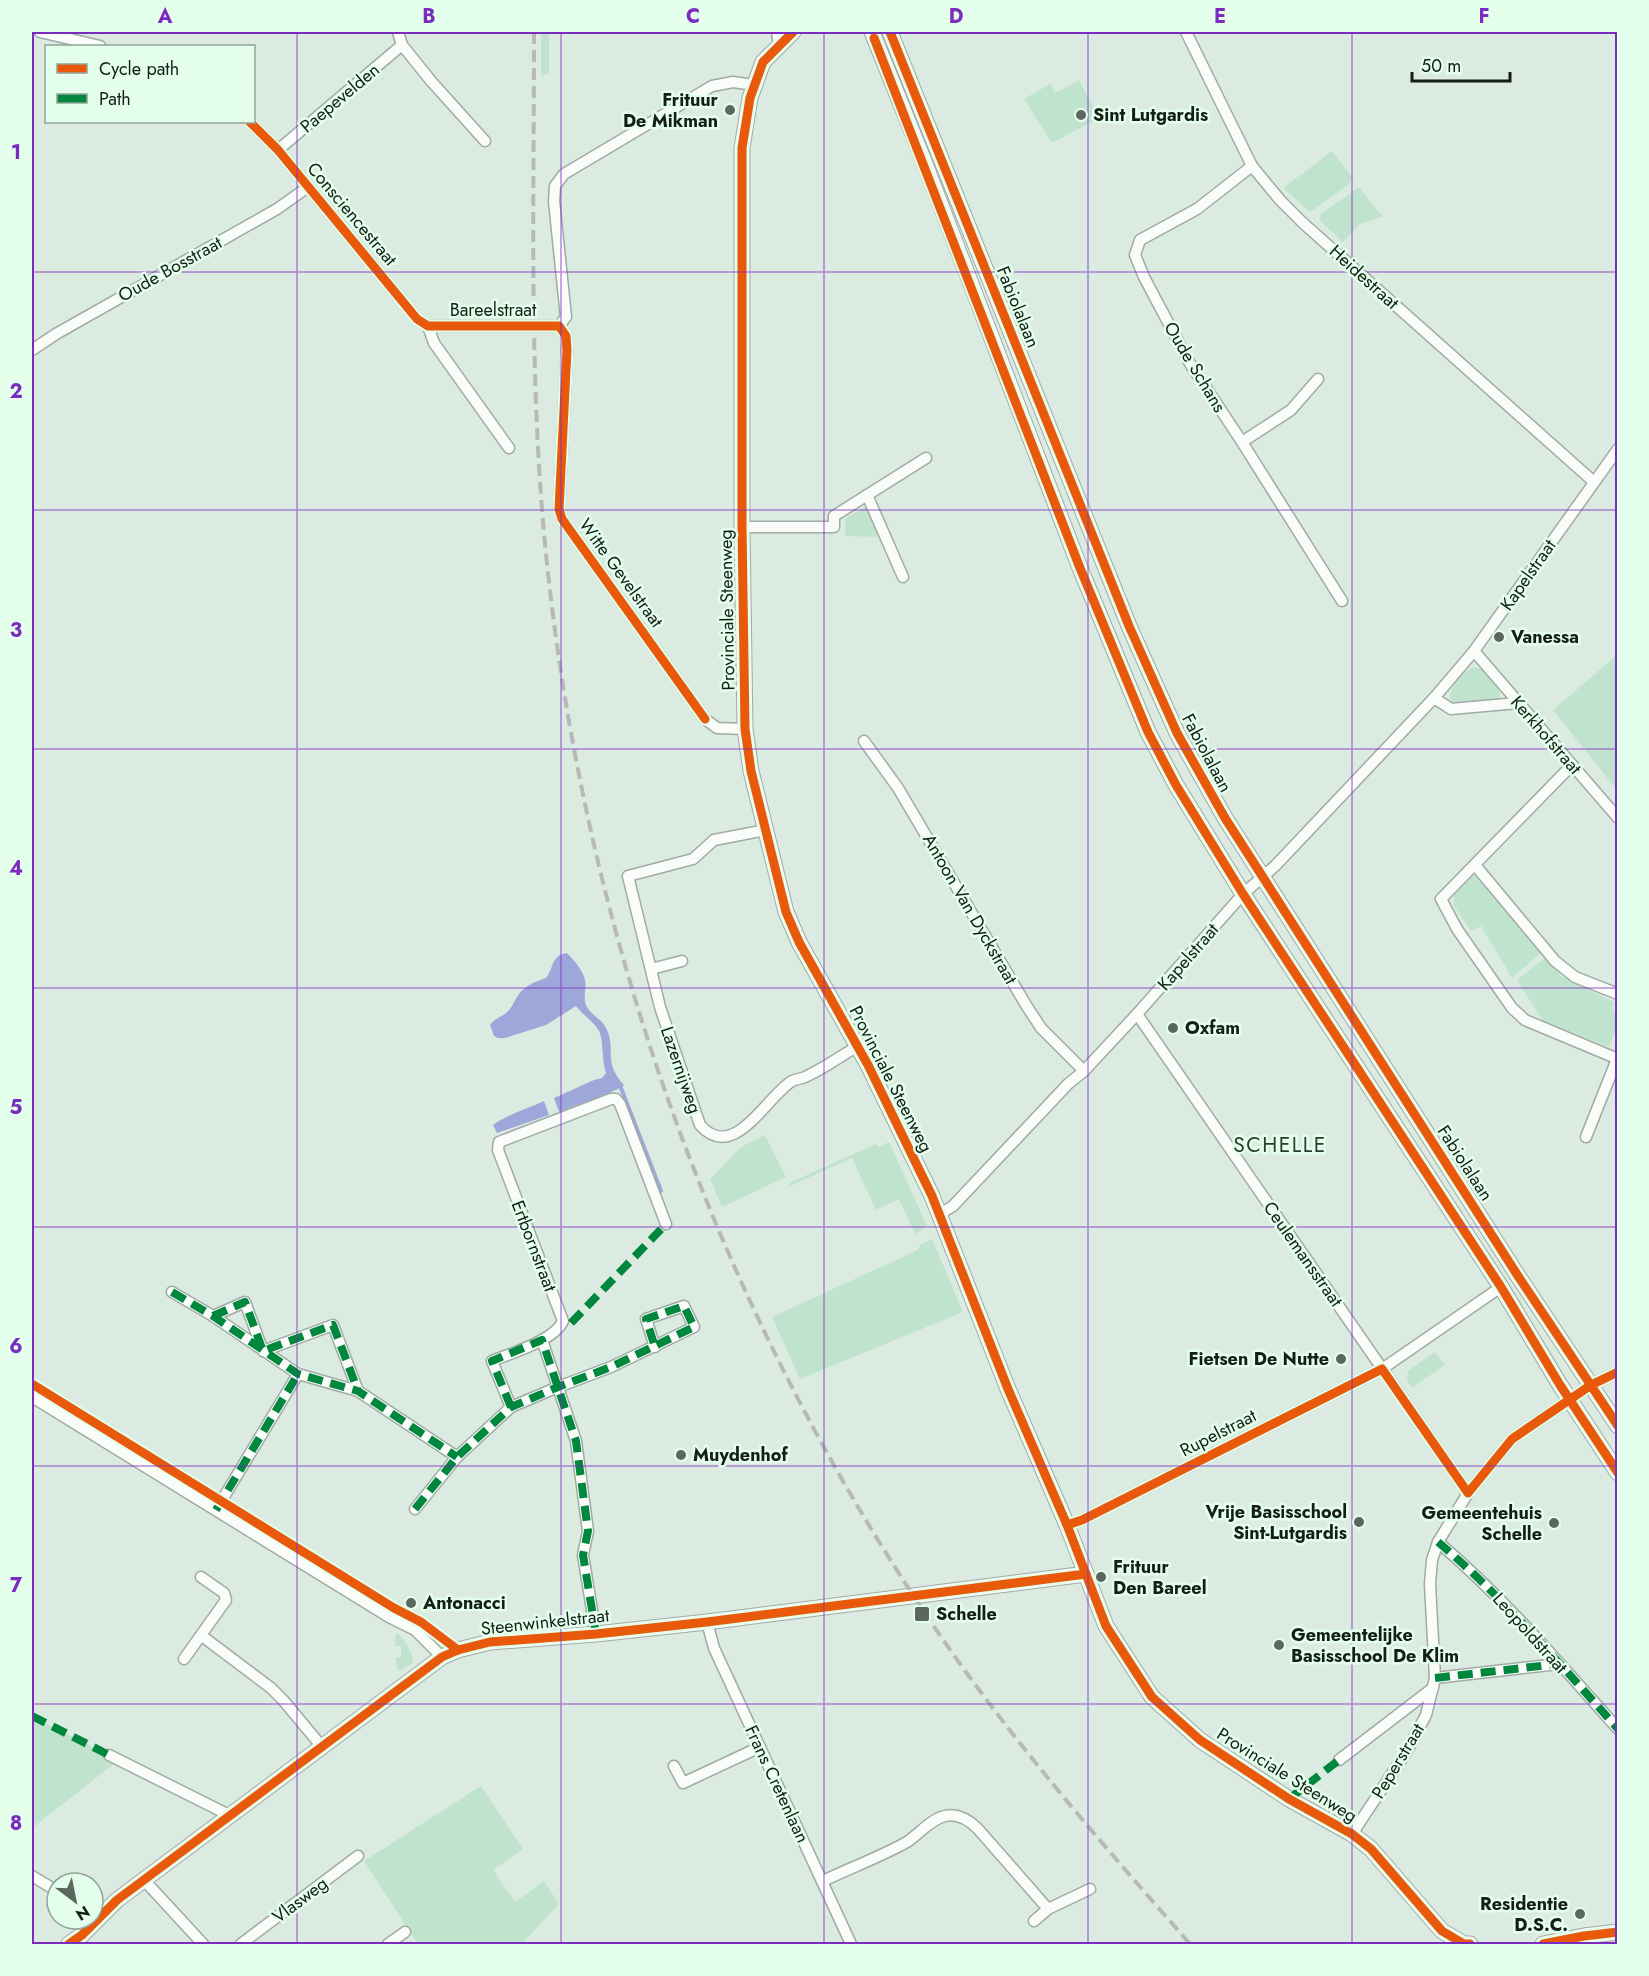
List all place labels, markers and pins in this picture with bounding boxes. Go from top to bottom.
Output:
place label: Frituur De Mikman [623,87,719,134]
place label: Sint Lutgardis [1093,102,1208,128]
marker: Frituur De Mikman [723,103,737,117]
marker: Sint Lutgardis [1074,108,1088,122]
place label: Vanessa [1510,624,1579,650]
marker: Vanessa [1492,630,1506,644]
place label: Oxfam [1185,1015,1240,1041]
marker: Oxfam [1166,1021,1180,1035]
place label: Fietsen De Nutte [1188,1346,1329,1372]
marker: Fietsen De Nutte [1334,1352,1348,1366]
place label: Muydenhof [693,1442,788,1468]
marker: Muydenhof [674,1448,688,1462]
place label: Vrije Basisschool Sint-Lutgardis [1205,1499,1347,1546]
place label: Gemeentehuis Schelle [1421,1500,1542,1547]
marker: Vrije Basisschool Sint-Lutgardis [1352,1515,1366,1529]
marker: Gemeentehuis Schelle [1547,1516,1561,1530]
place label: Frituur Den Bareel [1113,1554,1207,1601]
marker: Frituur Den Bareel [1094,1570,1108,1584]
place label: Antonacci [422,1590,506,1616]
marker: Antonacci [404,1596,418,1610]
place label: Schelle [936,1601,997,1627]
marker: Schelle [913,1605,931,1623]
place label: Gemeentelijke Basisschool De Klim [1291,1622,1459,1669]
marker: Gemeentelijke Basisschool De Klim [1272,1638,1286,1652]
place label: Residentie D.S.C. [1480,1891,1568,1938]
marker: Residentie D.S.C. [1573,1907,1587,1921]

